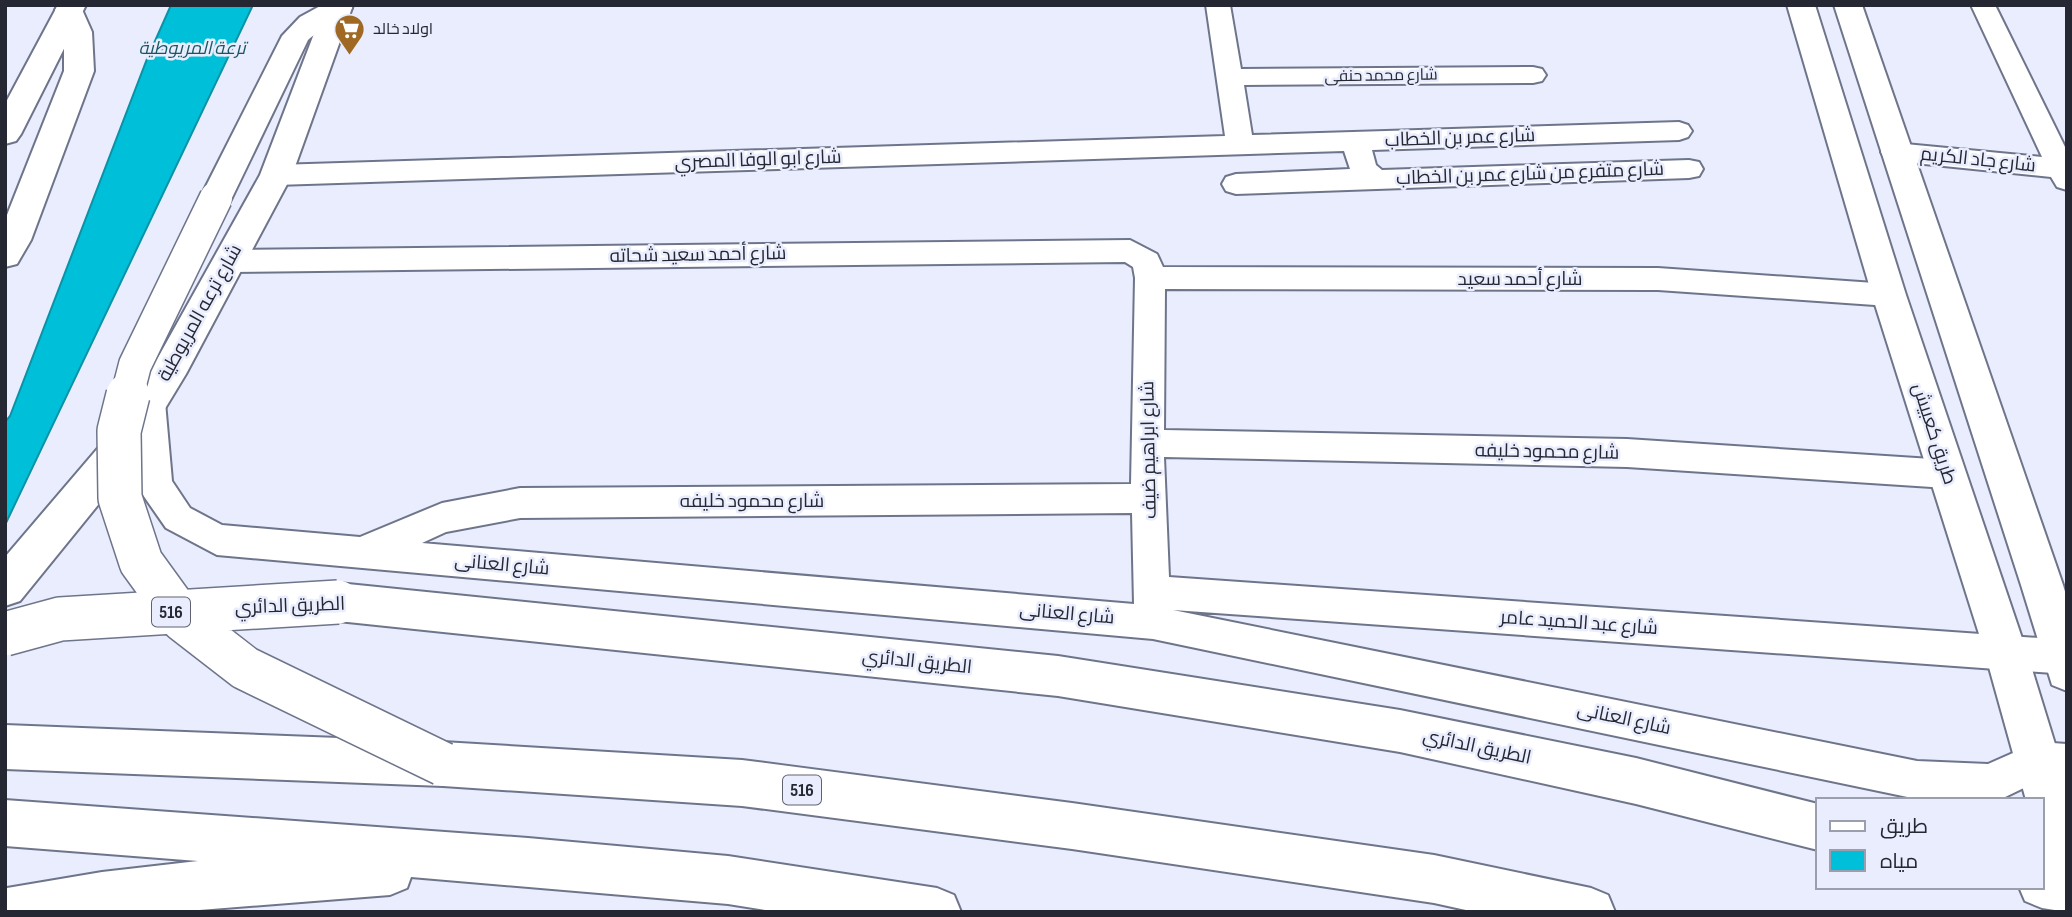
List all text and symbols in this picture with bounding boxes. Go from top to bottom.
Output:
supermarket icon: اولاد خالد [333,12,367,56]
place label: اولاد خالد [373,20,433,39]
water label: ترعة المريوطية [138,38,249,59]
street label: شارع محمد حنفى [1324,66,1438,87]
street label: شارع عمر بن الخطاب [1384,124,1536,153]
street label: شارع جاد الكريم [1919,143,2037,178]
street label: شارع ابو الوفا المصري [674,146,842,176]
street label: شارع متفرع من شارع عمر بن الخطاب [1396,158,1664,191]
street label: شارع ترعه المريوطية [153,241,248,386]
street label: شارع أحمد سعيد شحاته [609,241,787,269]
street label: شارع أحمد سعيد [1457,267,1583,292]
street label: طريق كعبيش [1907,380,1961,488]
street label: شارع ابراهيم ضيف [1136,381,1163,519]
street label: شارع محمود خليفه [1475,439,1619,466]
street label: شارع محمود خليفه [680,490,824,514]
street label: شارع العنانى [453,549,550,582]
street label: الطريق الدائري [234,593,346,621]
road number: 516 [152,598,190,626]
street label: شارع العنانى [1018,598,1115,631]
street label: شارع عبد الحميد عامر [1498,606,1659,641]
street label: الطريق الدائري [861,645,973,681]
street label: شارع العنانى [1575,698,1673,741]
street label: الطريق الدائري [1420,724,1533,772]
road number: 516 [783,776,821,804]
legend [1816,798,2044,889]
text: طريق [1880,814,1928,839]
text: مياه [1880,849,1918,874]

